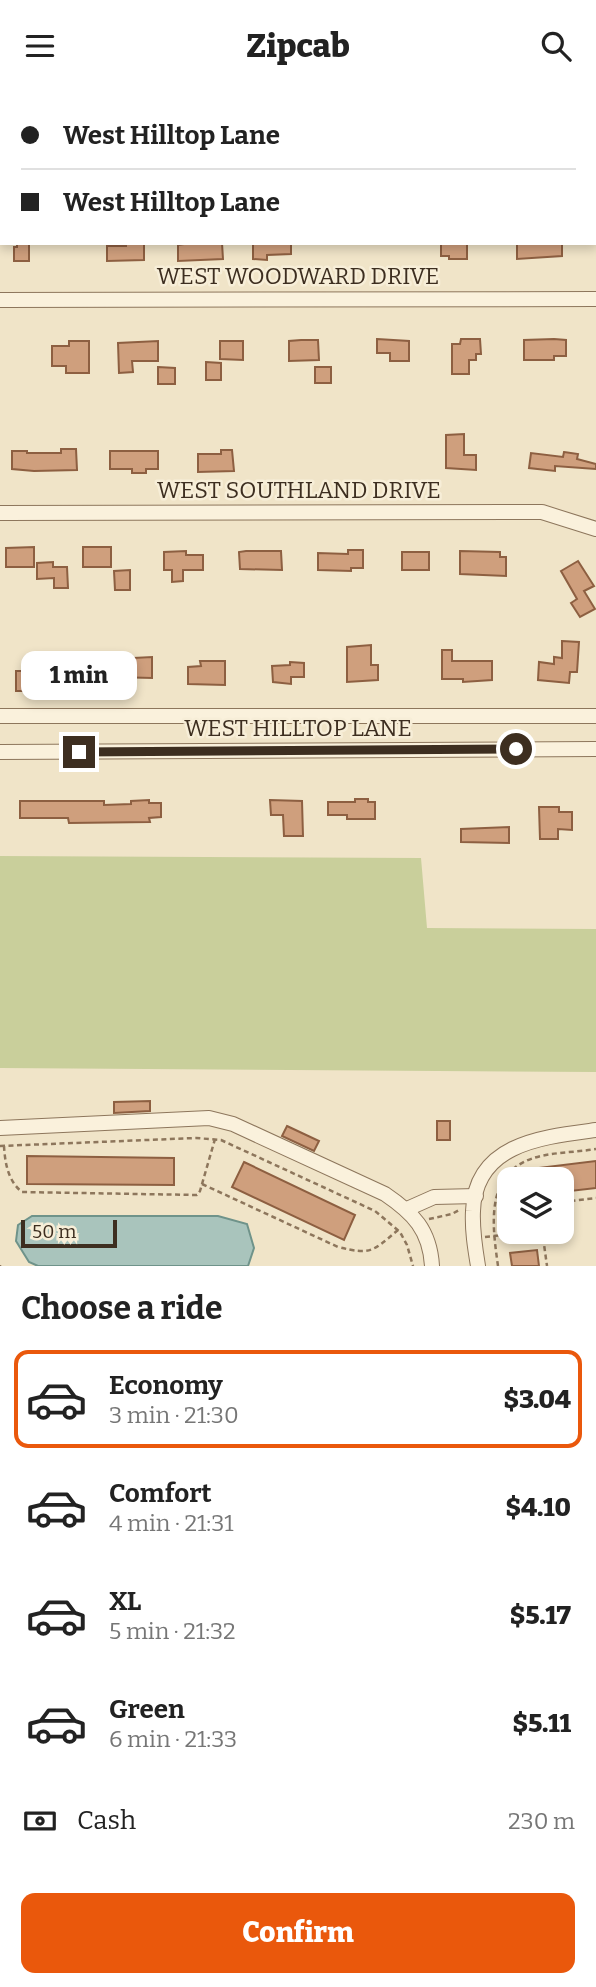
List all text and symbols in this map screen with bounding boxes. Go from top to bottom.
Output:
icon: menu [21,27,59,65]
text: Zipcab [246,27,350,65]
icon: search [537,27,575,65]
text: West Hilltop Lane [63,120,280,151]
text: West Hilltop Lane [63,187,280,218]
street label: WEST WOODWARD DRIVE [157,262,439,290]
street label: WEST SOUTHLAND DRIVE [157,476,441,504]
callout: 1 min [21,651,137,699]
text: 1 min [50,661,108,689]
street label: WEST HILLTOP LANE [184,714,412,742]
route start [500,733,532,765]
route end [63,736,95,768]
map controls [497,1167,574,1244]
button: layers [497,1167,574,1244]
scale bar [21,1217,117,1249]
text: 50 m [32,1220,76,1243]
text: Choose a ride [21,1289,222,1327]
icon: car [25,1368,88,1431]
text: Economy [109,1370,223,1401]
text: $3.04 [503,1384,571,1415]
text: 3 min · 21:30 [109,1401,239,1429]
icon: car [25,1476,88,1539]
text: Comfort [109,1478,212,1509]
text: $4.10 [505,1492,571,1523]
text: 4 min · 21:31 [109,1509,234,1537]
icon: car [25,1584,88,1647]
text: XL [109,1586,141,1617]
text: $5.17 [510,1600,571,1631]
text: 5 min · 21:32 [109,1617,236,1645]
icon: car [25,1692,88,1755]
text: Green [109,1694,185,1725]
text: $5.11 [512,1708,571,1739]
text: 6 min · 21:33 [109,1725,237,1753]
icon: cash [21,1802,59,1840]
text: Cash [77,1805,136,1836]
text: 230 m [508,1807,575,1835]
button: Confirm [21,1893,575,1973]

